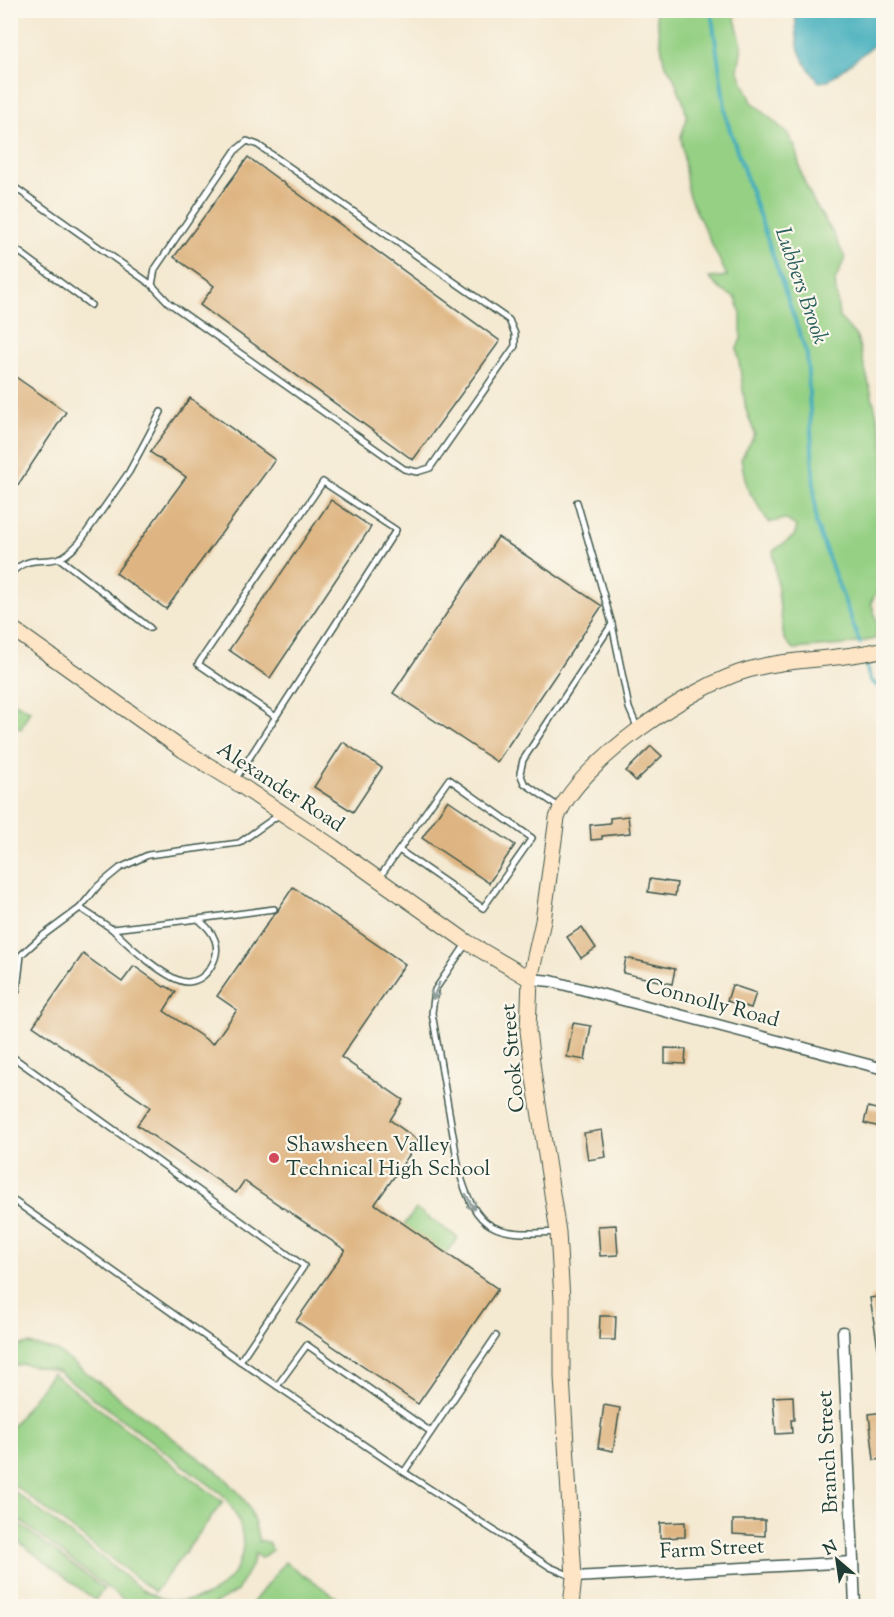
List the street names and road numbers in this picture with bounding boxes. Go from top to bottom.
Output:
street label: Alexander Road [210,735,350,841]
street label: Connolly Road [642,972,782,1036]
street label: Cook Street [494,1002,534,1114]
street label: Branch Street [811,1390,847,1514]
street label: Farm Street [659,1532,765,1568]

